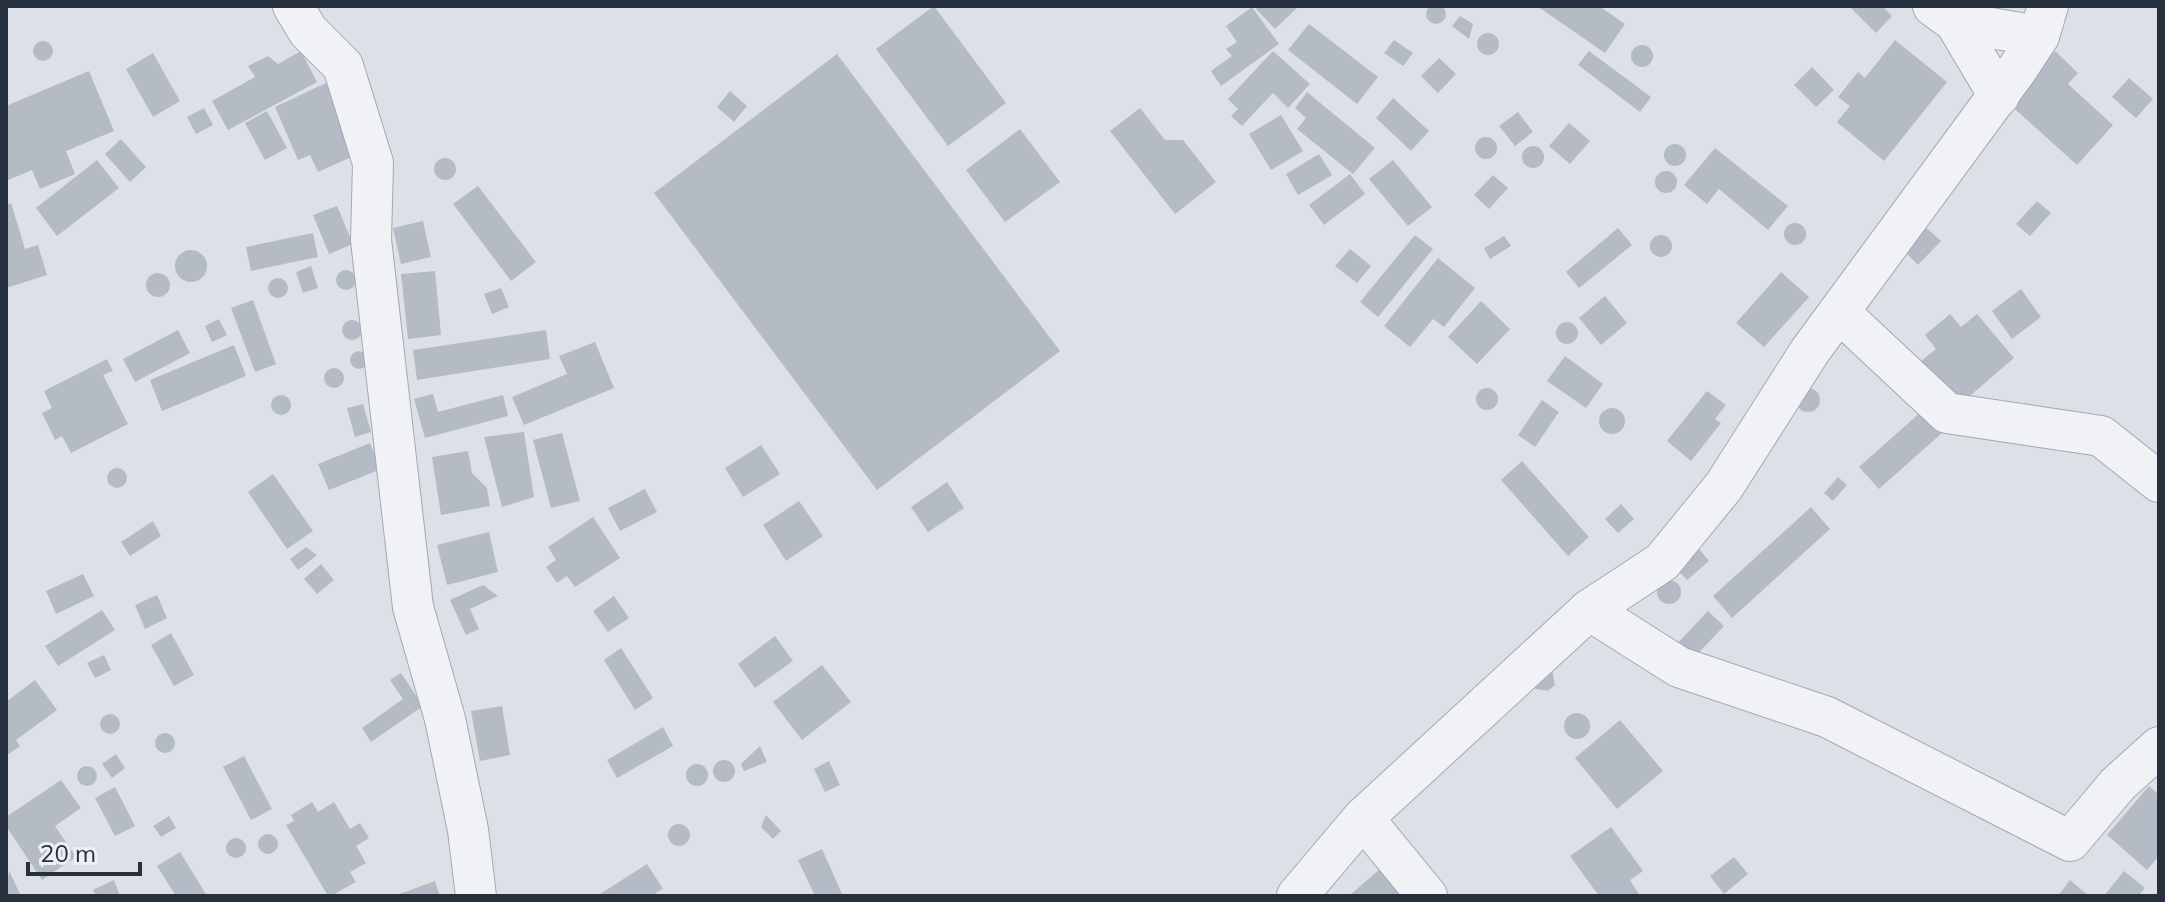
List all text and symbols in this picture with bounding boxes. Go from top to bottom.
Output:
scale bar [28,826,140,876]
text: 20 m [40,838,96,868]

